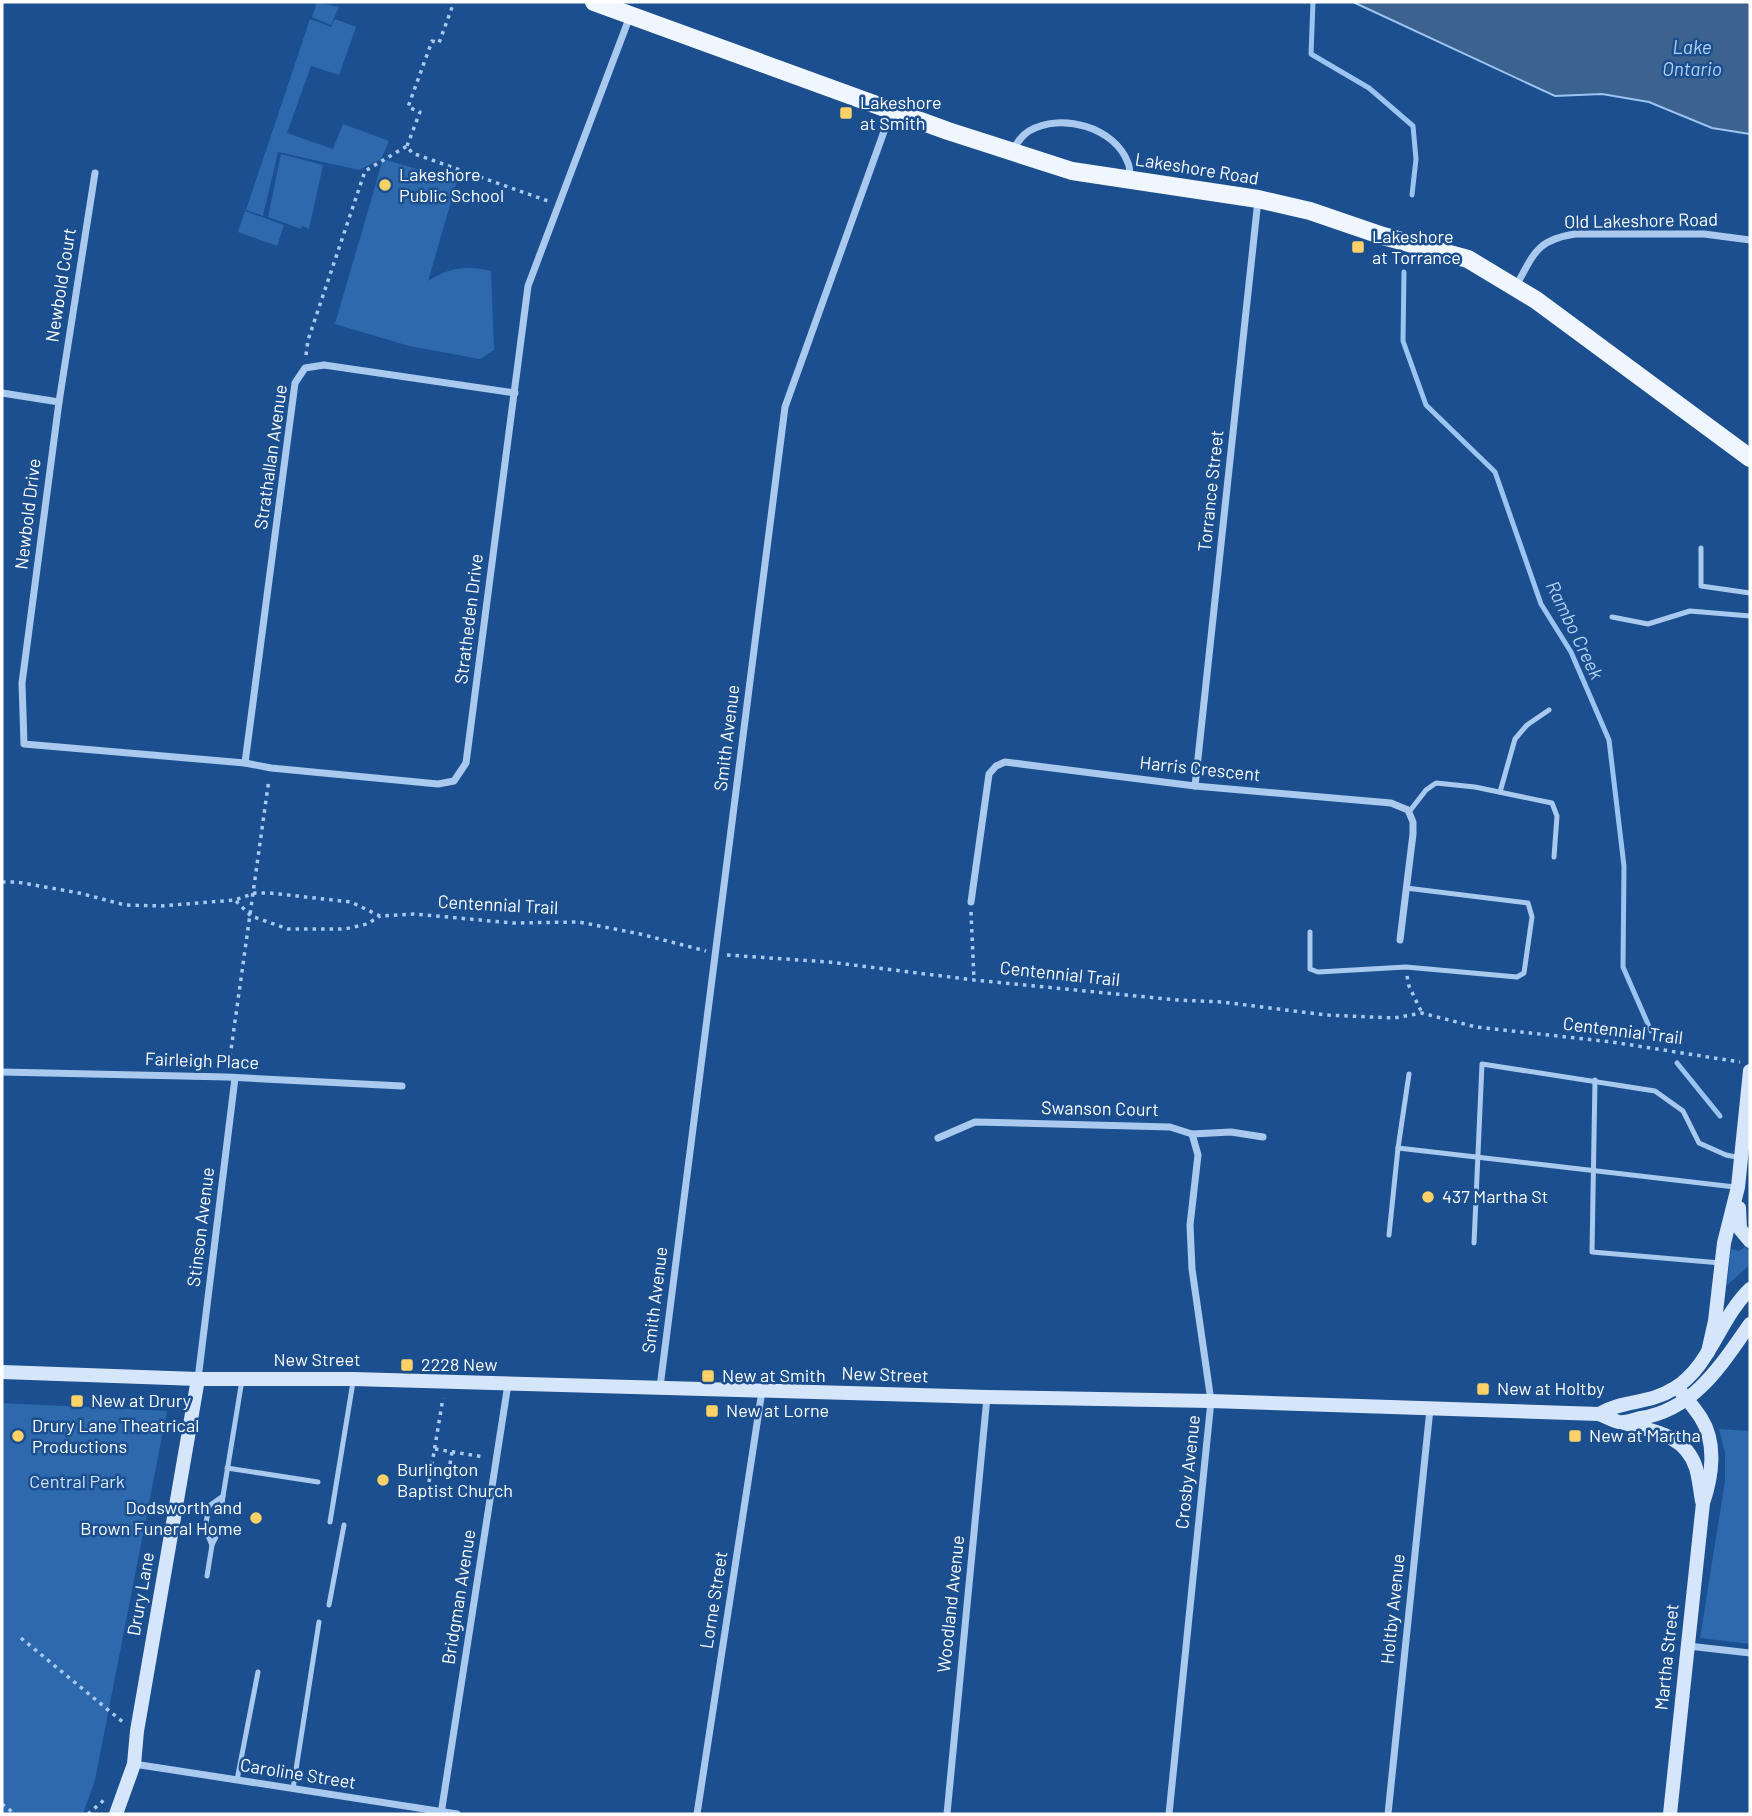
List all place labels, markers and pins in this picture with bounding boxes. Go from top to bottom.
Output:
place label: Lakeshore at Smith [860,91,942,134]
marker: Lakeshore at Smith [838,105,854,121]
place label: Lakeshore Public School [399,163,504,206]
marker: Lakeshore Public School [377,177,393,193]
place label: Lakeshore at Torrance [1372,225,1461,268]
marker: Lakeshore at Torrance [1350,239,1366,255]
place label: 437 Martha St [1442,1185,1548,1207]
marker: 437 Martha St [1420,1189,1436,1205]
place label: 2228 New [421,1353,497,1375]
marker: 2228 New [399,1357,415,1373]
place label: New at Smith [722,1364,826,1386]
marker: New at Smith [700,1368,716,1384]
place label: New at Holtby [1497,1377,1605,1399]
marker: New at Holtby [1475,1381,1491,1397]
place label: New at Drury [91,1389,191,1411]
marker: New at Drury [69,1393,85,1409]
place label: New at Lorne [726,1399,829,1421]
marker: New at Lorne [704,1403,720,1419]
place label: Drury Lane Theatrical Productions [32,1414,199,1457]
place label: New at Martha [1589,1424,1701,1446]
marker: Drury Lane Theatrical Productions [10,1428,26,1444]
marker: New at Martha [1567,1428,1583,1444]
place label: Burlington Baptist Church [397,1458,513,1501]
marker: Burlington Baptist Church [375,1472,391,1488]
place label: Dodsworth and Brown Funeral Home [80,1496,242,1539]
marker: Dodsworth and Brown Funeral Home [248,1510,264,1526]

